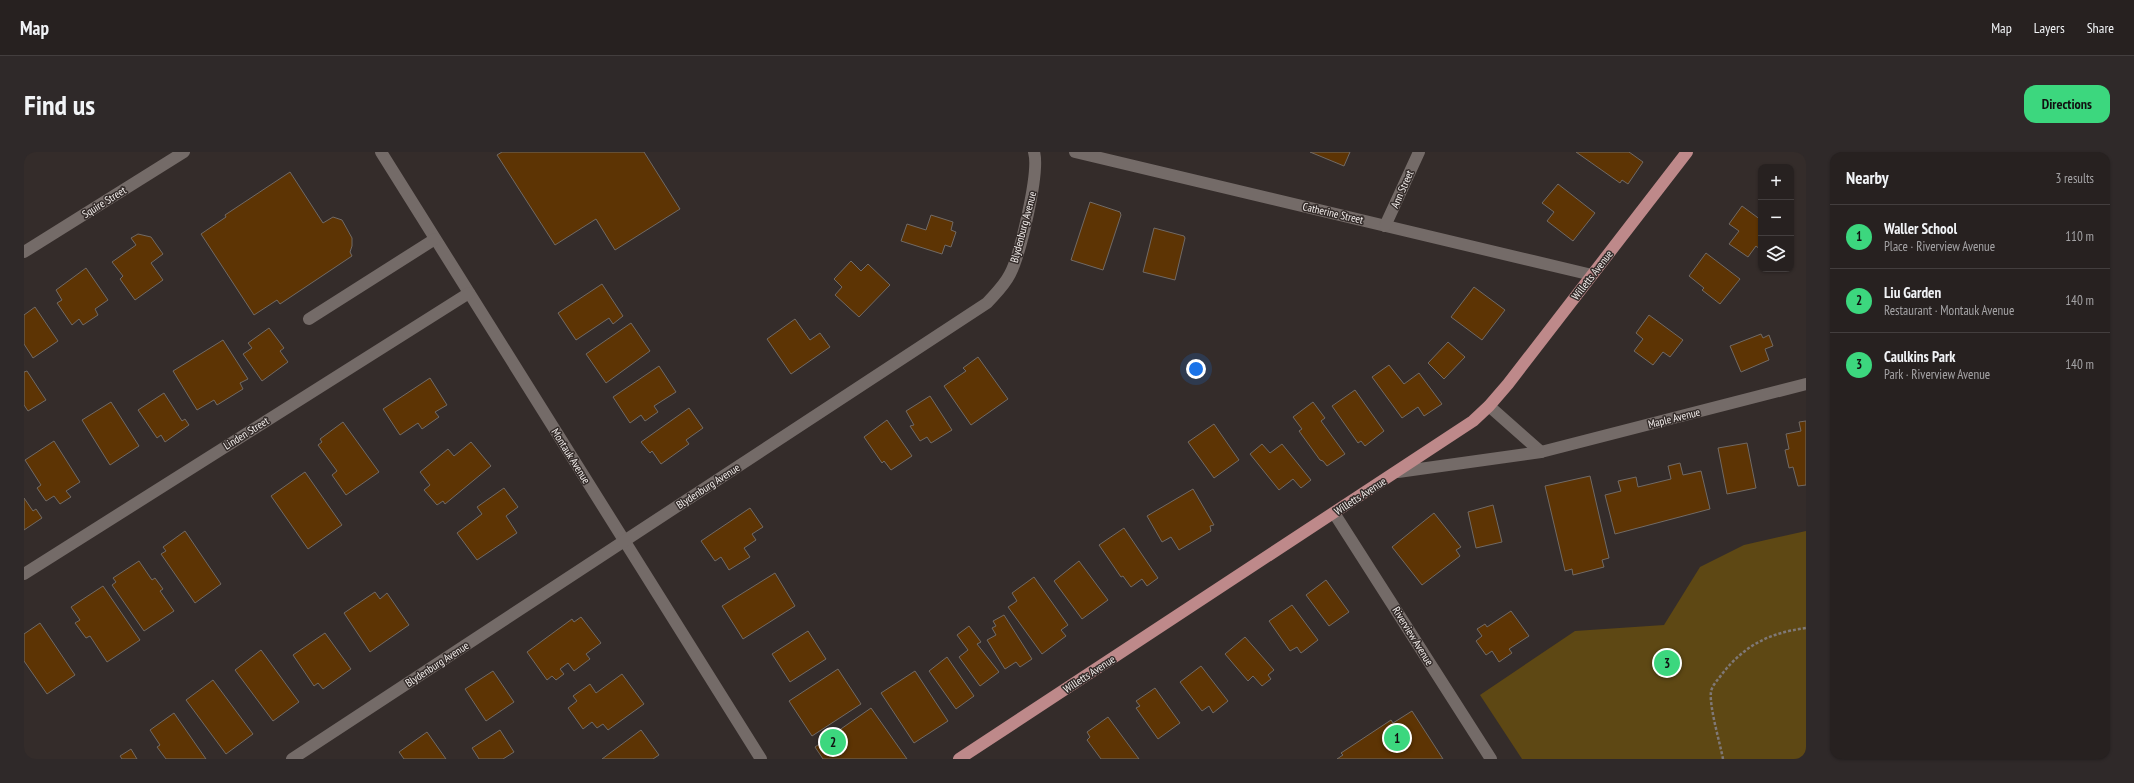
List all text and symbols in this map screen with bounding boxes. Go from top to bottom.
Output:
text: Map [20,16,49,40]
text: Map [1991,19,2012,37]
text: Layers [2034,19,2065,37]
text: Share [2087,19,2114,37]
button: Directions [2024,85,2110,123]
text: Find us [24,86,95,123]
map controls [1758,164,1794,272]
button: + [1758,164,1794,200]
text: Nearby [1846,167,1889,189]
street label: Ann Street [1387,168,1417,210]
text: 3 results [2055,170,2094,187]
street label: Squire Street [79,183,129,221]
street label: Blydenburg Avenue [1007,189,1039,264]
street label: Catherine Street [1301,199,1365,227]
button: − [1758,200,1794,236]
text: Waller School [1884,219,1957,238]
text: 1 [1856,228,1862,245]
text: 110 m [2065,228,2094,245]
button: layers [1758,236,1794,272]
text: Place · Riverview Avenue [1884,238,1995,255]
street label: Willetts Avenue [1568,247,1616,303]
text: Liu Garden [1884,283,1941,302]
text: 2 [1856,292,1862,309]
text: 140 m [2065,292,2094,309]
text: Restaurant · Montauk Avenue [1884,302,2014,319]
text: Caulkins Park [1884,347,1955,366]
text: 3 [1856,356,1862,373]
text: 140 m [2065,356,2094,373]
your location [1186,359,1206,379]
text: Park · Riverview Avenue [1884,366,1990,383]
street label: Maple Avenue [1647,405,1702,431]
street label: Linden Street [221,414,271,452]
street label: Montauk Avenue [548,426,594,487]
street label: Blydenburg Avenue [673,460,743,512]
street label: Willetts Avenue [1331,474,1389,518]
street label: Riverview Avenue [1389,604,1437,668]
street label: Blydenburg Avenue [402,638,472,690]
pin: 3 [1654,648,1680,678]
street label: Willetts Avenue [1060,652,1118,696]
pin: 1 [1384,723,1410,753]
pin: 2 [820,727,846,757]

